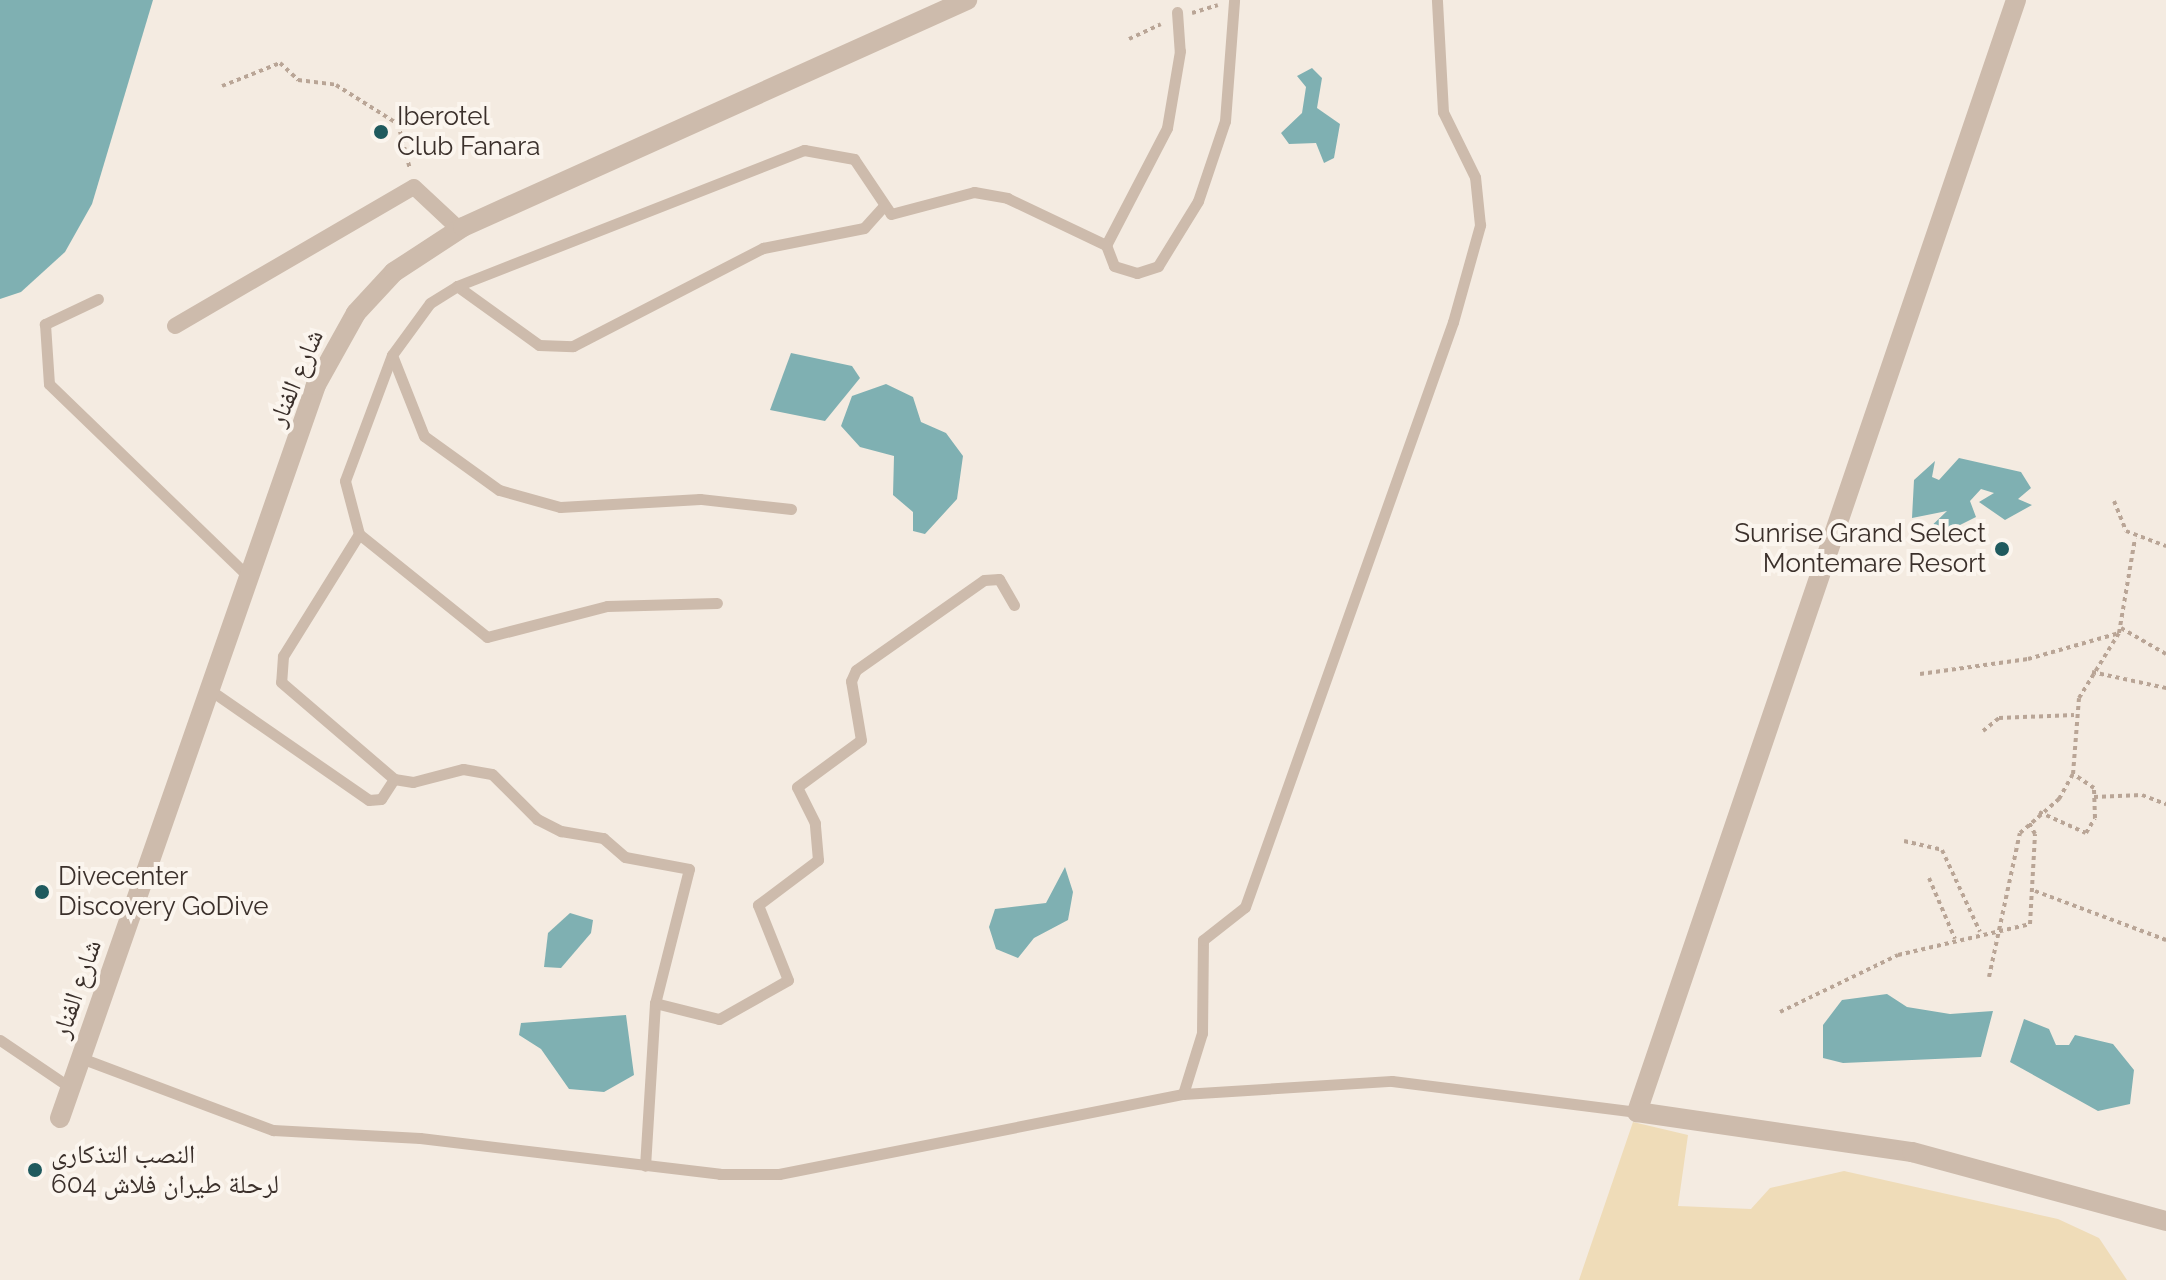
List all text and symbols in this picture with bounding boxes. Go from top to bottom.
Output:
place label: Iberotel Club Fanara [397,101,540,162]
marker: Iberotel Club Fanara [372,123,390,141]
street label: شارع الفنار [262,325,330,431]
place label: Sunrise Grand Select Montemare Resort [1734,518,1986,580]
marker: Sunrise Grand Select Montemare Resort [1993,540,2011,558]
place label: Divecenter Discovery GoDive [58,861,269,922]
marker: Divecenter Discovery GoDive [33,883,51,901]
street label: شارع الفنار [46,936,108,1042]
place label: النصب التذكاري لرحلة طيران فلاش 604 [51,1139,279,1200]
marker: النصب التذكاري لرحلة طيران فلاش 604 [26,1161,44,1179]

